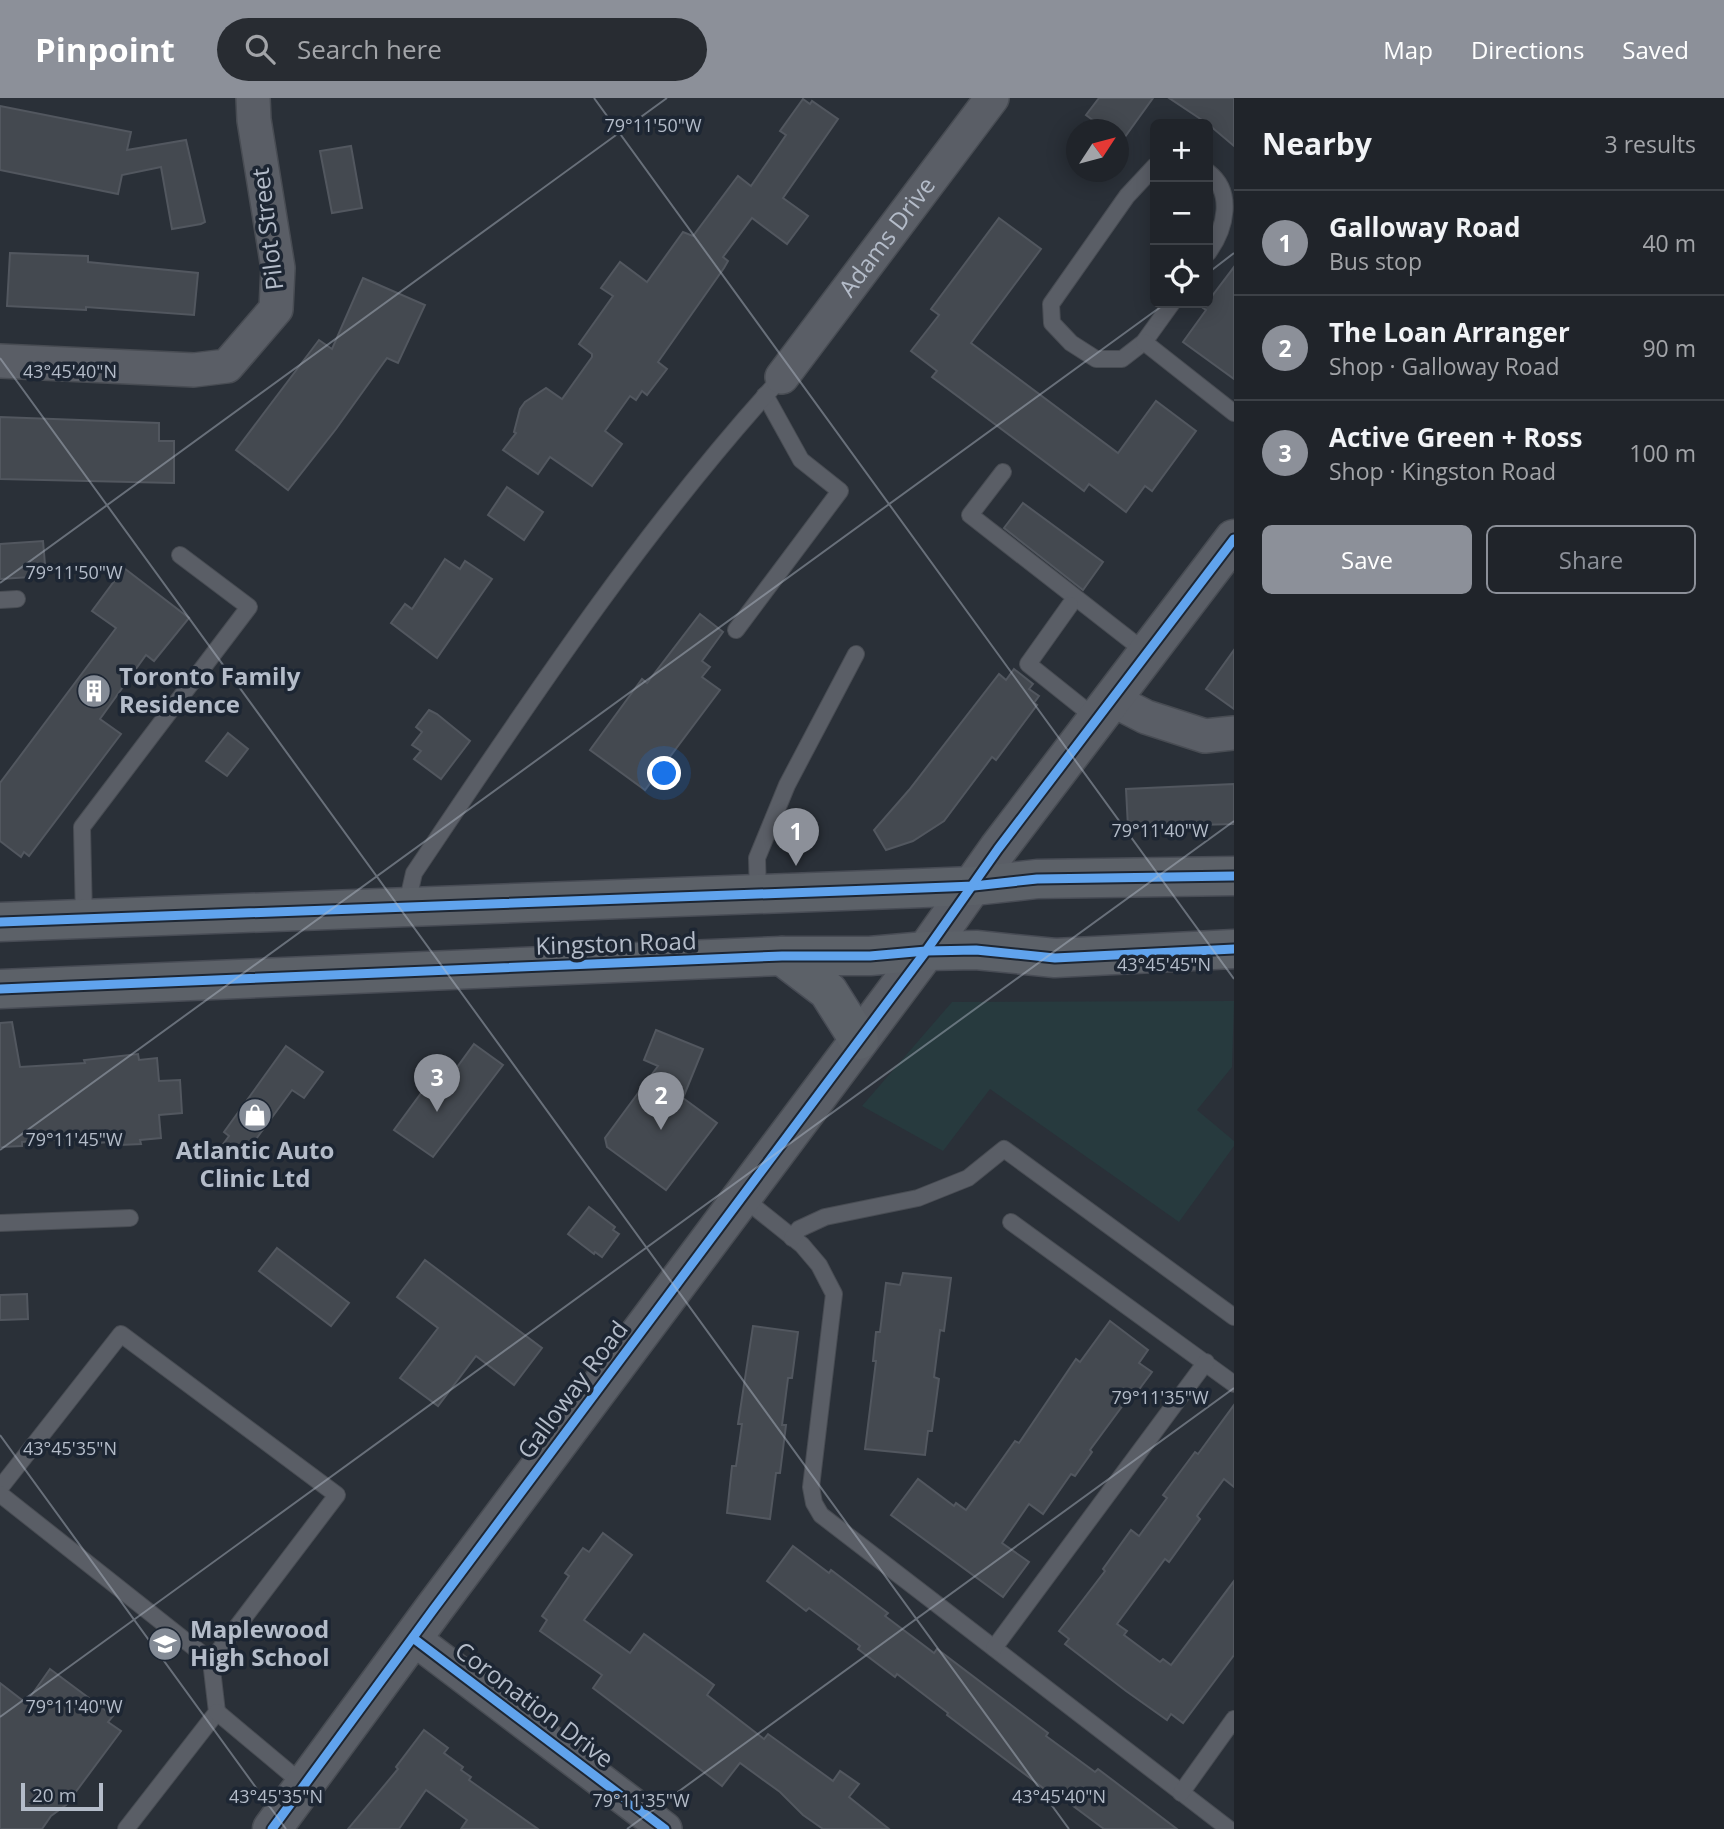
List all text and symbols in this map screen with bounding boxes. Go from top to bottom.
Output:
search box [217,18,707,81]
text: Pinpoint [35,27,175,72]
icon: search [241,30,279,68]
text: Search here [297,31,442,67]
text: Map [1383,33,1433,66]
text: Directions [1471,33,1584,66]
text: Saved [1622,33,1689,66]
text: 79°11'50"W [604,113,702,137]
north arrow [1066,119,1129,182]
map controls [1150,119,1213,308]
button: + [1150,119,1213,182]
text: Nearby [1262,123,1372,164]
text: 3 results [1605,128,1696,160]
street label: Pilot Street [243,166,290,292]
street label: Adams Drive [830,170,942,303]
button: − [1150,182,1213,245]
text: Galloway Road [1329,209,1520,245]
text: 1 [1278,227,1292,259]
text: 40 m [1642,227,1696,259]
button: locate [1150,245,1213,308]
text: Bus stop [1329,245,1422,277]
text: The Loan Arranger [1329,314,1570,350]
text: 2 [1278,332,1292,364]
text: 90 m [1642,332,1696,364]
text: Shop · Galloway Road [1329,350,1560,382]
text: 43°45'40"N [23,359,117,383]
text: Active Green + Ross [1329,419,1582,455]
text: 3 [1278,437,1292,469]
text: 100 m [1629,437,1696,469]
text: Shop · Kingston Road [1329,455,1556,487]
button: Save [1262,525,1472,594]
button: Share [1486,525,1696,594]
text: 79°11'50"W [25,560,123,584]
place label: Toronto Family Residence [119,659,301,720]
building icon: Toronto Family Residence [75,672,113,710]
your location [647,756,681,790]
pin: 1 [773,808,819,866]
text: 79°11'40"W [1111,818,1209,842]
street label: Kingston Road [535,923,697,962]
text: 43°45'45"N [1117,952,1211,976]
pin: 3 [414,1054,460,1112]
pin: 2 [638,1072,684,1130]
shop icon: Atlantic Auto Clinic Ltd [236,1096,274,1134]
text: 79°11'45"W [25,1127,123,1151]
place label: Atlantic Auto Clinic Ltd [176,1133,334,1194]
street label: Galloway Road [509,1313,635,1465]
text: 79°11'35"W [1111,1385,1209,1409]
text: 43°45'35"N [23,1436,117,1460]
place label: Maplewood High School [190,1612,330,1673]
school or university icon: Maplewood High School [146,1625,184,1663]
street label: Coronation Drive [449,1633,621,1774]
text: 79°11'40"W [25,1694,123,1718]
scale bar [21,1780,103,1812]
text: 20 m [32,1782,76,1808]
text: 43°45'35"N [229,1784,323,1808]
text: 43°45'40"N [1012,1784,1106,1808]
text: 79°11'35"W [592,1788,690,1812]

